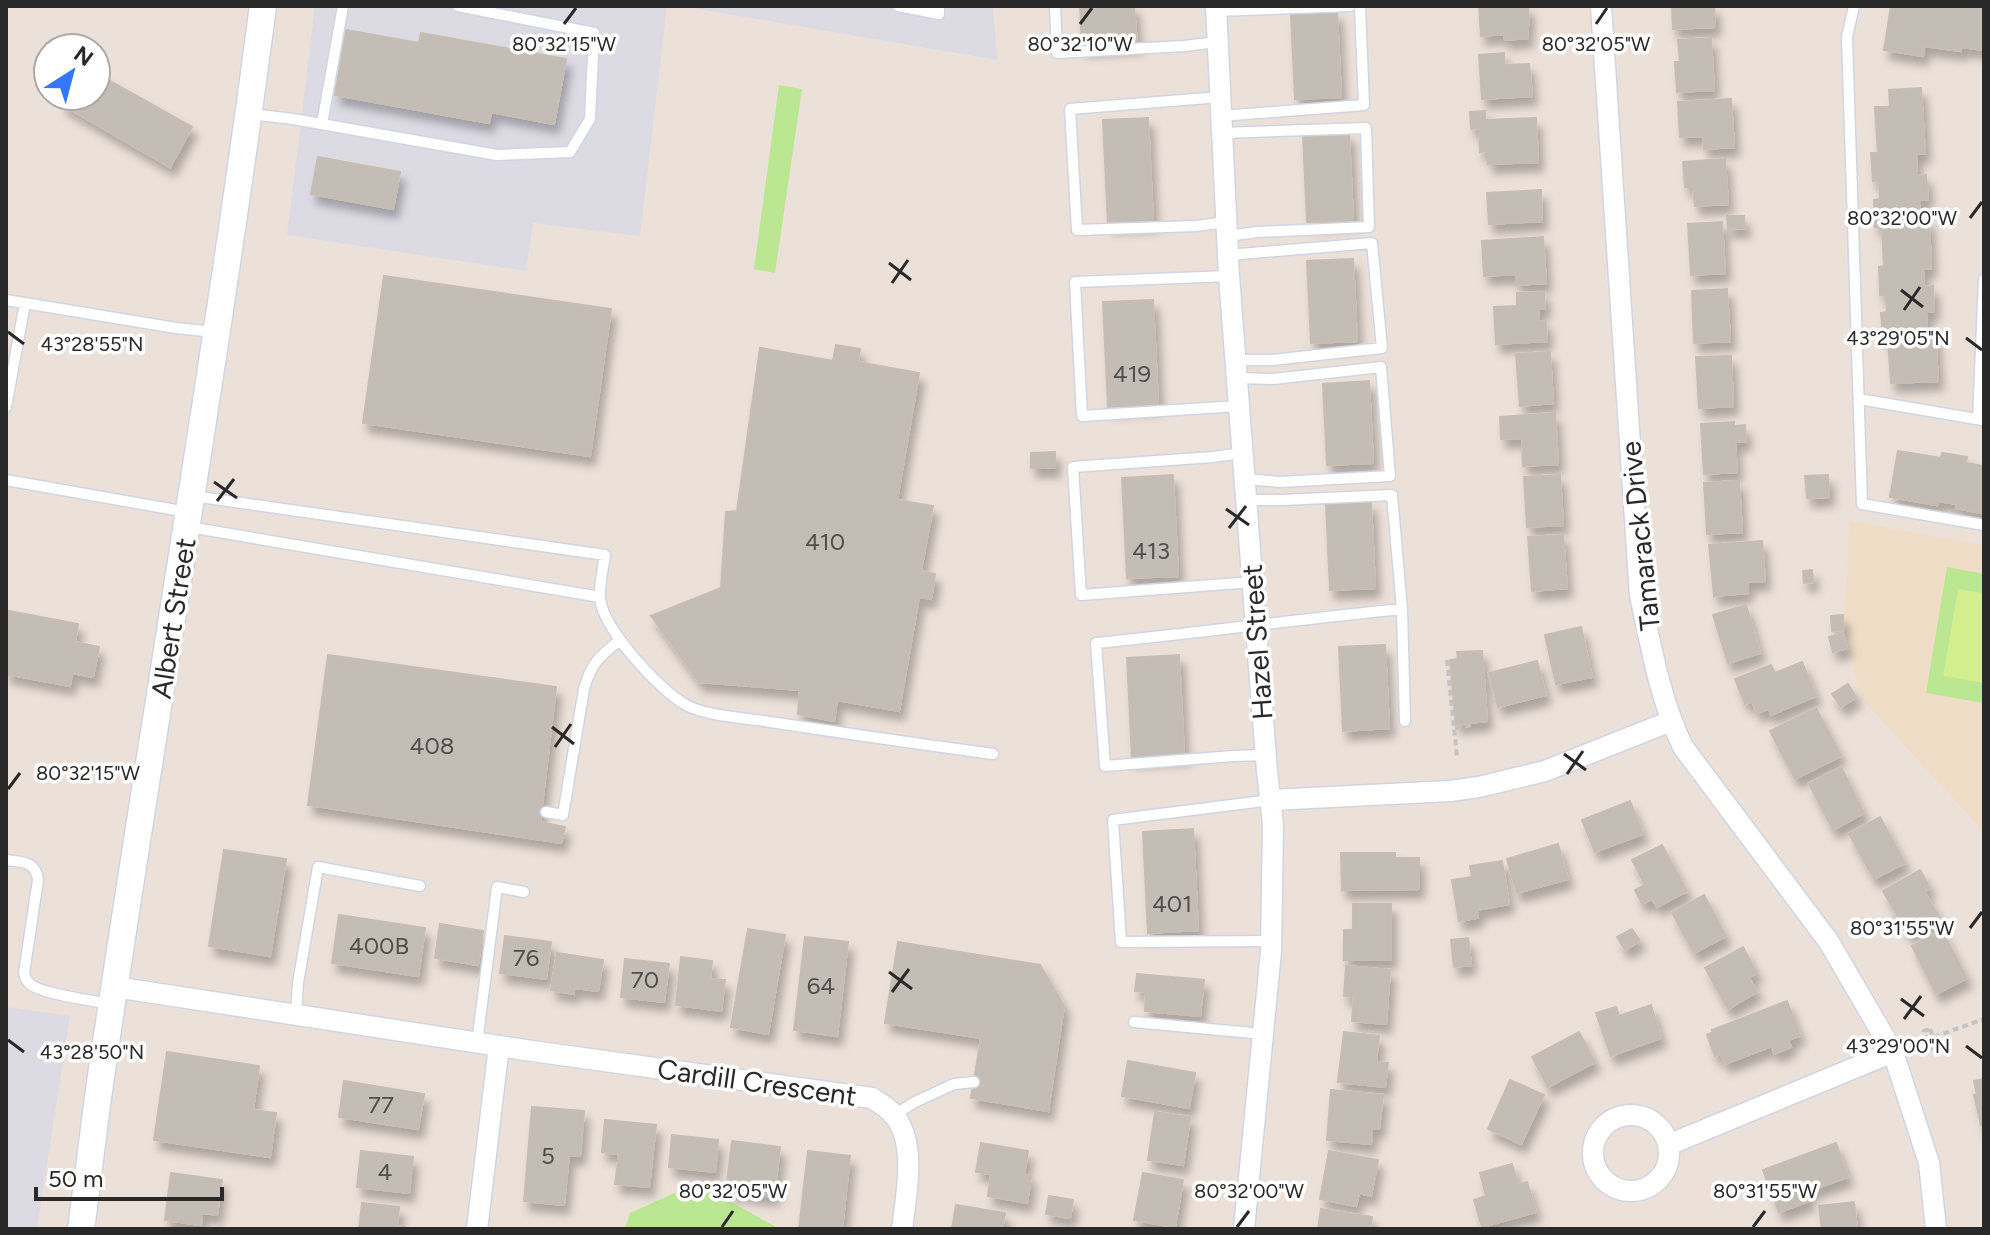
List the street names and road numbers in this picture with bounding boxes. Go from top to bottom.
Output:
street label: Tamarack Drive [1613,440,1667,632]
street label: Albert Street [144,535,202,701]
street label: Hazel Street [1235,563,1279,721]
street label: Cardill Crescent [655,1051,859,1113]

